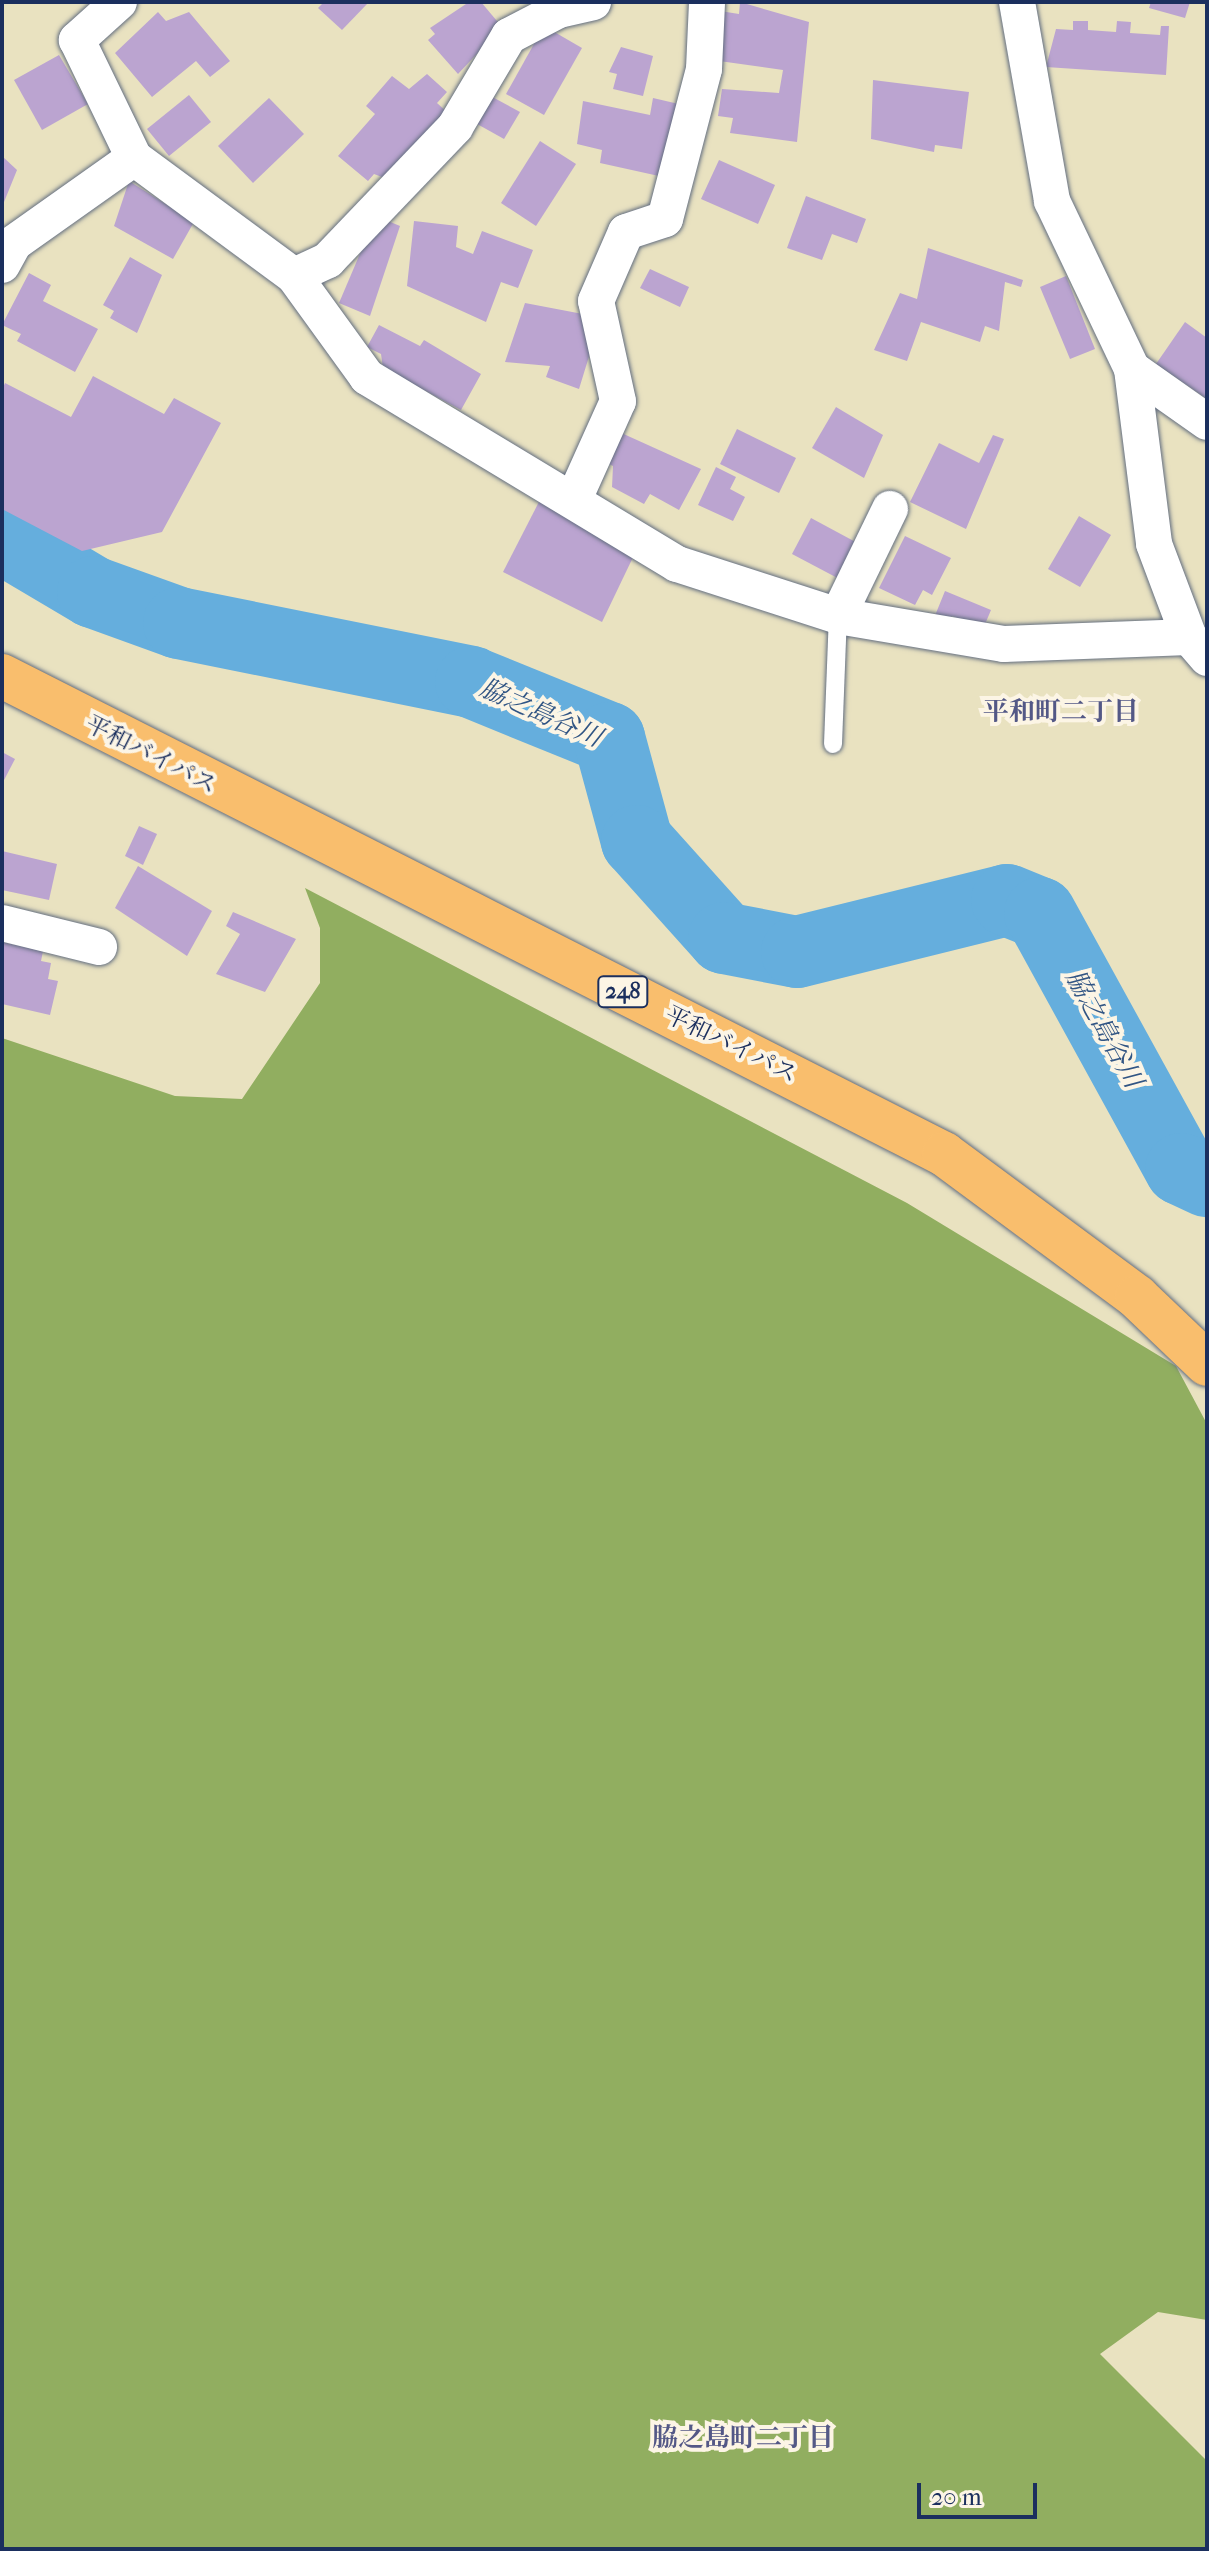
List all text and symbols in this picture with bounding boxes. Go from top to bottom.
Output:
water label: 脇之島谷川 [475,672,607,754]
district label: 平和町二丁目 [983,696,1139,728]
street label: 平和バイパス [80,709,222,801]
water label: 脇之島谷川 [1059,965,1149,1093]
road number: 248 [597,974,649,1010]
street label: 平和バイパス [660,1000,802,1090]
district label: 脇之島町二丁目 [652,2422,834,2454]
scale bar [921,2467,1041,2517]
text: 20 m [931,2483,982,2511]

